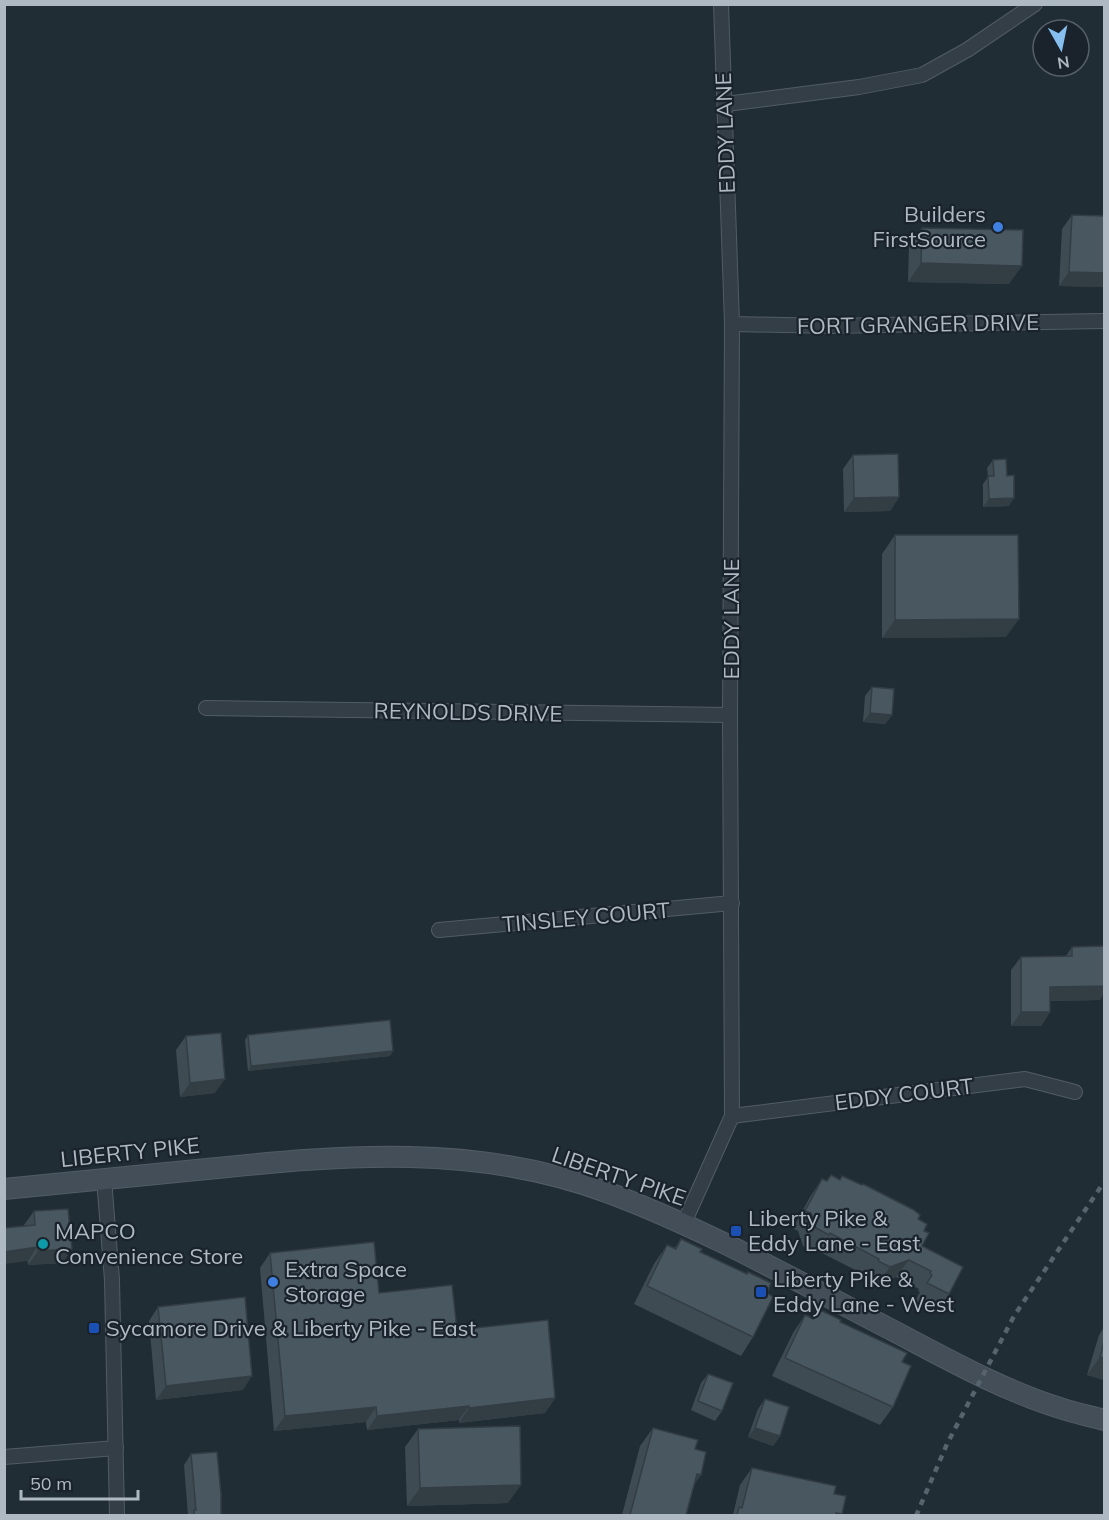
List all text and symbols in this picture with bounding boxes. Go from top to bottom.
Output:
north arrow [1031,18,1091,78]
text: N [1056,52,1071,74]
street label: EDDY LANE [709,72,741,194]
place label: Builders FirstSource [873,200,986,253]
marker: Builders FirstSource [991,220,1005,234]
street label: FORT GRANGER DRIVE [797,308,1039,340]
street label: EDDY LANE [717,558,745,680]
street label: REYNOLDS DRIVE [373,696,563,728]
street label: TINSLEY COURT [501,896,671,938]
street label: EDDY COURT [833,1072,975,1116]
street label: LIBERTY PIKE [59,1131,201,1173]
street label: LIBERTY PIKE [548,1140,690,1212]
place label: Liberty Pike & Eddy Lane - East [748,1204,920,1257]
place label: MAPCO Convenience Store [55,1217,243,1270]
marker: Liberty Pike & Eddy Lane - East [729,1224,743,1238]
marker: MAPCO Convenience Store [36,1237,50,1251]
place label: Extra Space Storage [285,1255,407,1308]
place label: Liberty Pike & Eddy Lane - West [773,1265,955,1318]
marker: Extra Space Storage [266,1275,280,1289]
marker: Liberty Pike & Eddy Lane - West [754,1285,768,1299]
place label: Sycamore Drive & Liberty Pike - East [106,1314,476,1342]
marker: Sycamore Drive & Liberty Pike - East [87,1321,101,1335]
scale bar [21,1463,138,1501]
text: 50 m [30,1472,72,1495]

